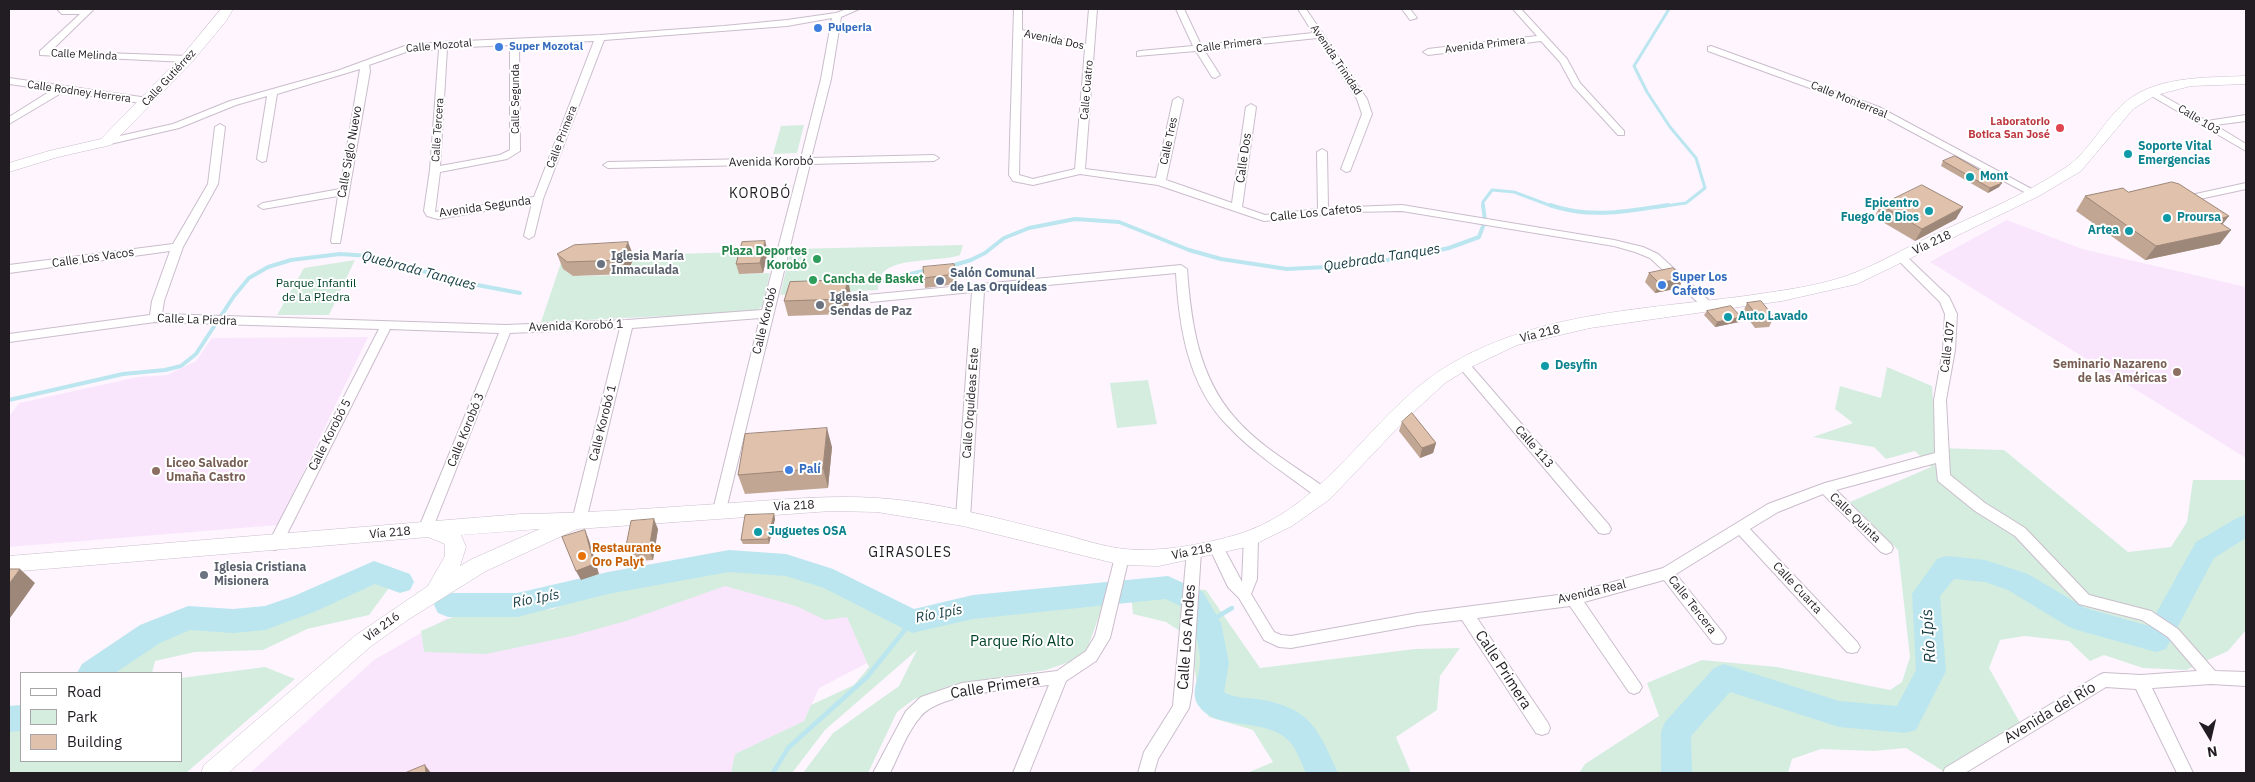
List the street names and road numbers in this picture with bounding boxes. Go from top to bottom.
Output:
street label: Avenida Trinidad [1308,22,1364,98]
street label: Avenida Dos [1023,27,1085,53]
street label: Calle Primera [1195,34,1263,56]
street label: Avenida Primera [1444,34,1526,56]
street label: Calle Mozotal [405,37,473,55]
street label: Calle Melinda [50,47,118,63]
street label: Calle Gutiérrez [139,47,199,109]
street label: Calle Cuatro [1078,59,1096,121]
street label: Calle Segunda [509,64,523,134]
street label: Calle Rodney Herrera [26,78,132,106]
street label: Calle Monterreal [1809,79,1889,121]
street label: Calle Tercera [429,97,447,163]
street label: Calle 103 [2175,102,2223,138]
street label: Calle Primera [544,104,580,170]
street label: Calle Siglo Nuevo [335,105,365,199]
street label: Calle Tres [1158,116,1180,166]
street label: Calle Dos [1233,132,1255,184]
street label: Avenida Korobó [729,154,813,170]
street label: Avenida Segunda [438,193,532,221]
street label: Calle Los Cafetos [1269,201,1363,225]
street label: Vía 218 [1910,228,1954,258]
street label: Calle Los Vacos [51,245,135,271]
street label: Calle Korobó [750,286,780,356]
street label: Calle La Piedra [157,311,237,329]
street label: Avenida Korobó 1 [528,317,624,335]
street label: Calle 107 [1938,321,1958,373]
street label: Vía 218 [1518,322,1562,346]
street label: Calle Orquídeas Este [960,347,982,459]
street label: Calle Korobó 1 [587,383,619,463]
street label: Calle Korobó 3 [445,391,487,469]
street label: Calle Korobó 5 [306,397,354,473]
street label: Calle 113 [1512,423,1556,471]
street label: Calle Quinta [1826,490,1884,546]
street label: Vía 218 [773,498,815,514]
street label: Vía 218 [369,524,411,542]
street label: Vía 218 [1170,541,1214,563]
street label: Calle Cuarta [1769,559,1825,617]
street label: Calle Tercera [1665,573,1719,637]
street label: Avenida Real [1556,577,1628,607]
street label: Calle Los Andes [1174,583,1200,691]
street label: Vía 216 [361,609,403,645]
street label: Calle Primera [1471,627,1535,713]
street label: Calle Primera [949,671,1041,703]
street label: Avenida del Río [2001,679,2099,747]

